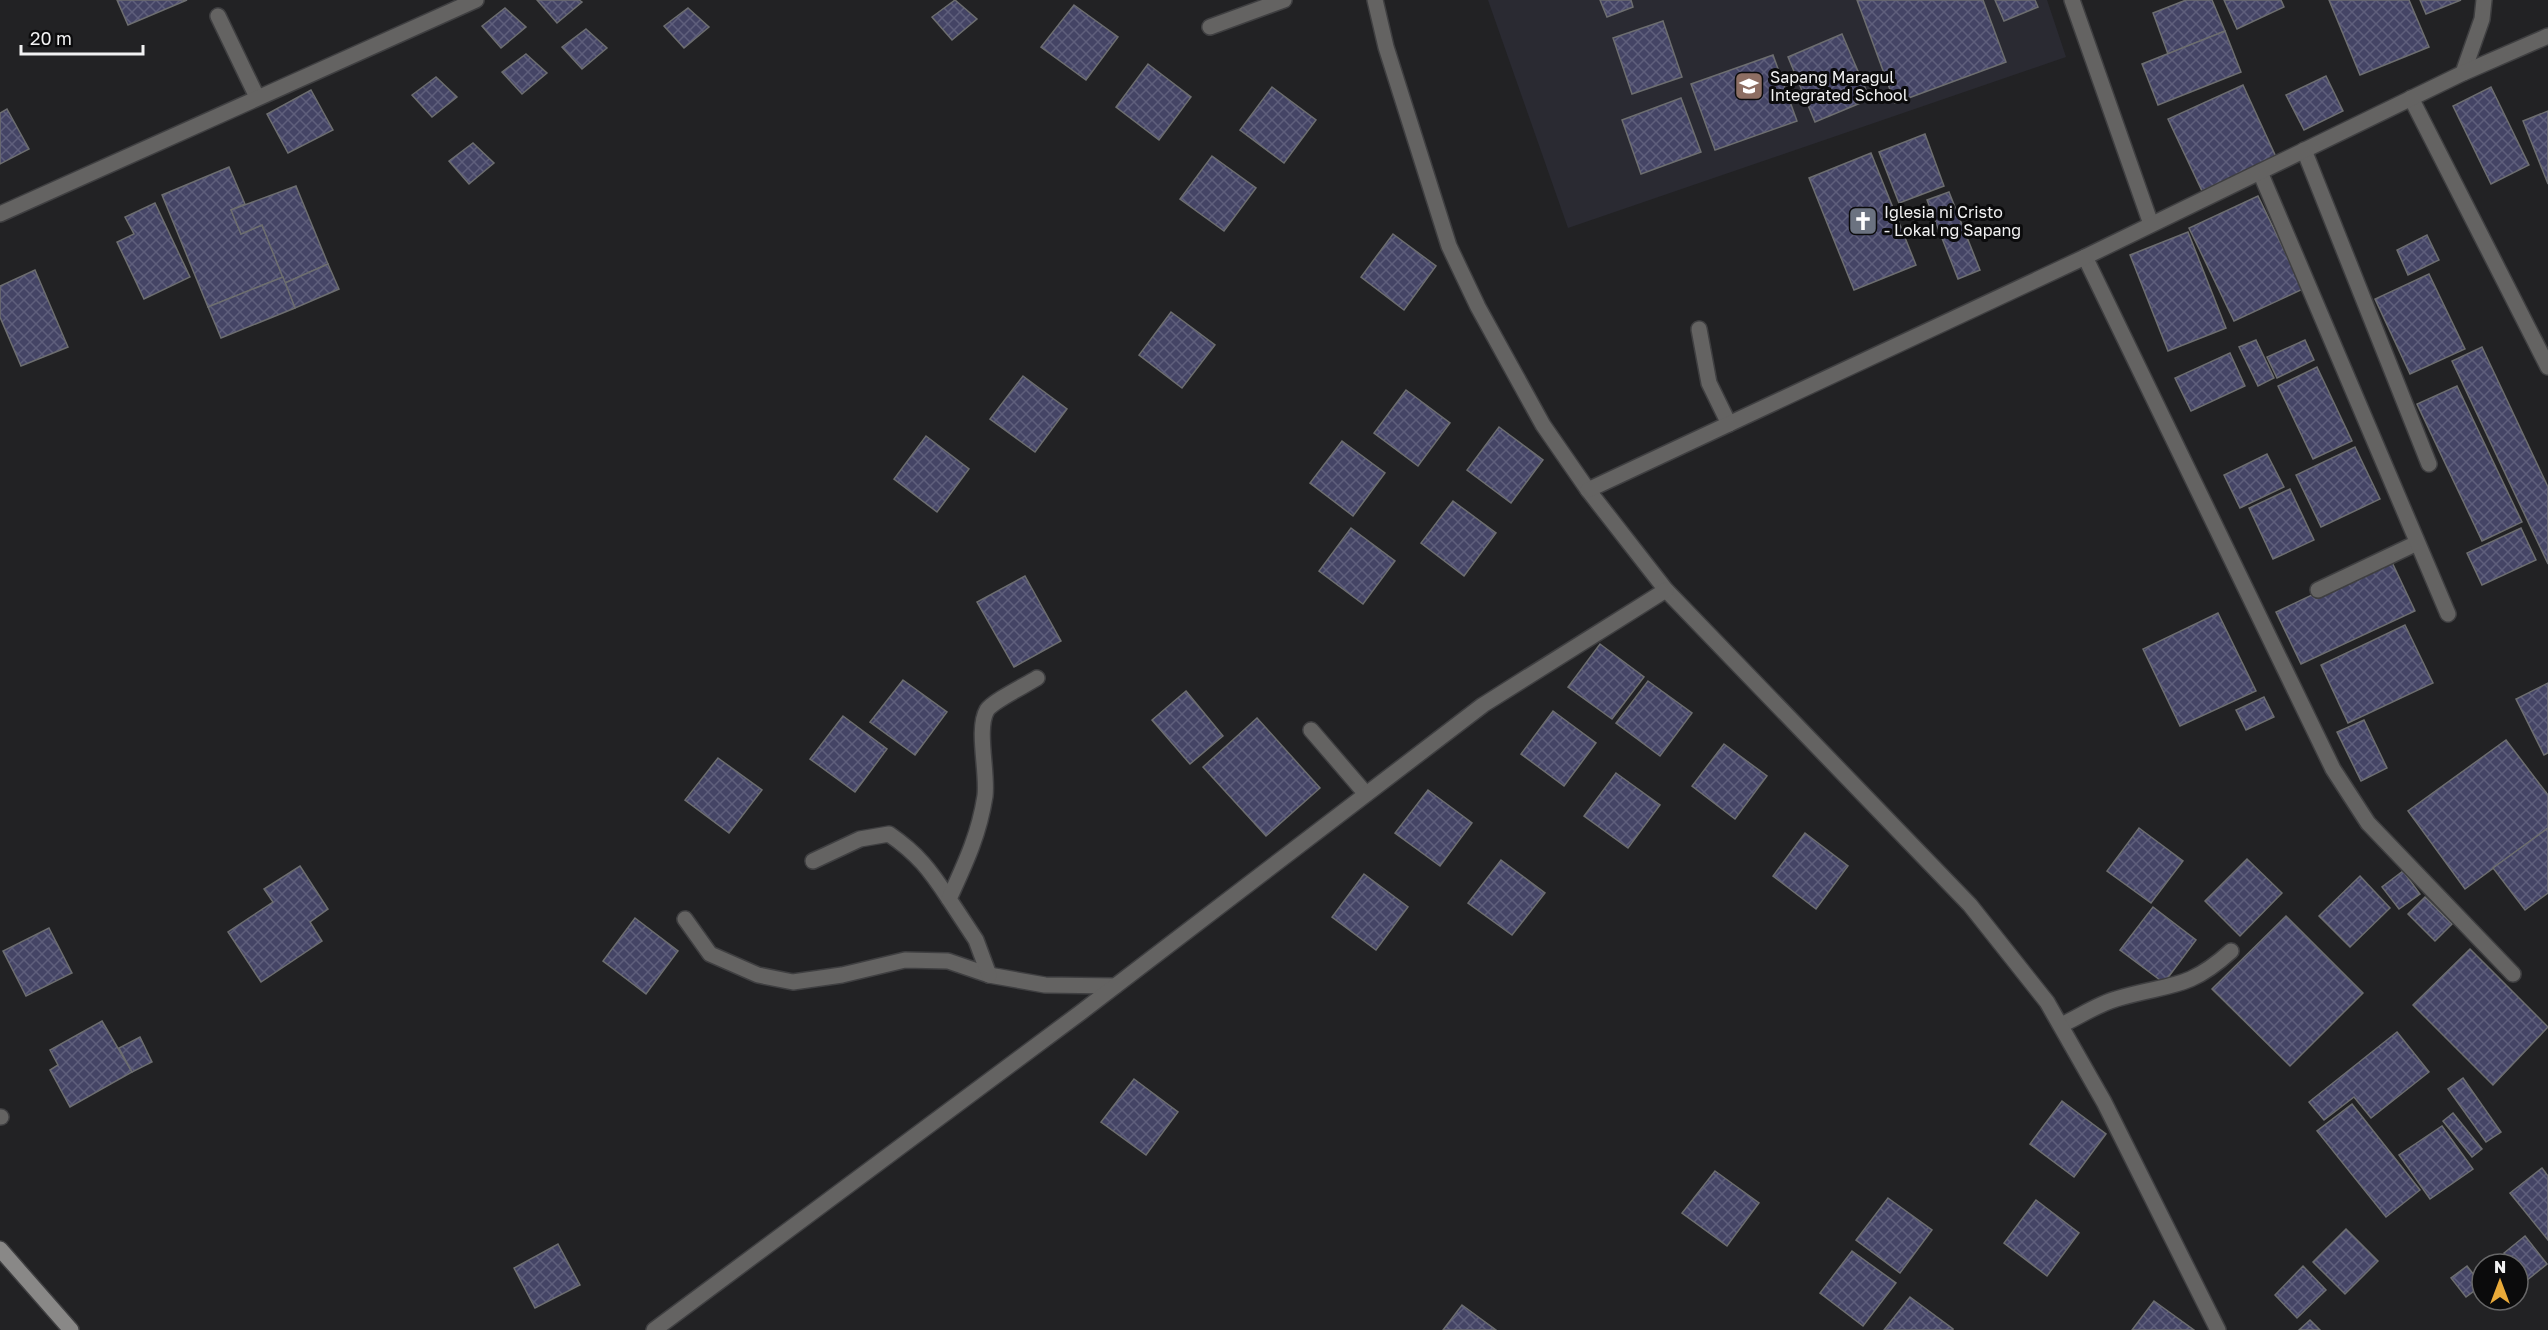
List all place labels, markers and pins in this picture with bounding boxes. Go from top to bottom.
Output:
place label: Sapang Maragul Integrated School [1770,67,1908,105]
school or university icon: Sapang Maragul Integrated School [1733,70,1765,102]
place label: Iglesia ni Cristo - Lokal ng Sapang [1884,202,2021,240]
church icon: Iglesia ni Cristo - Lokal ng Sapang [1847,205,1879,237]

